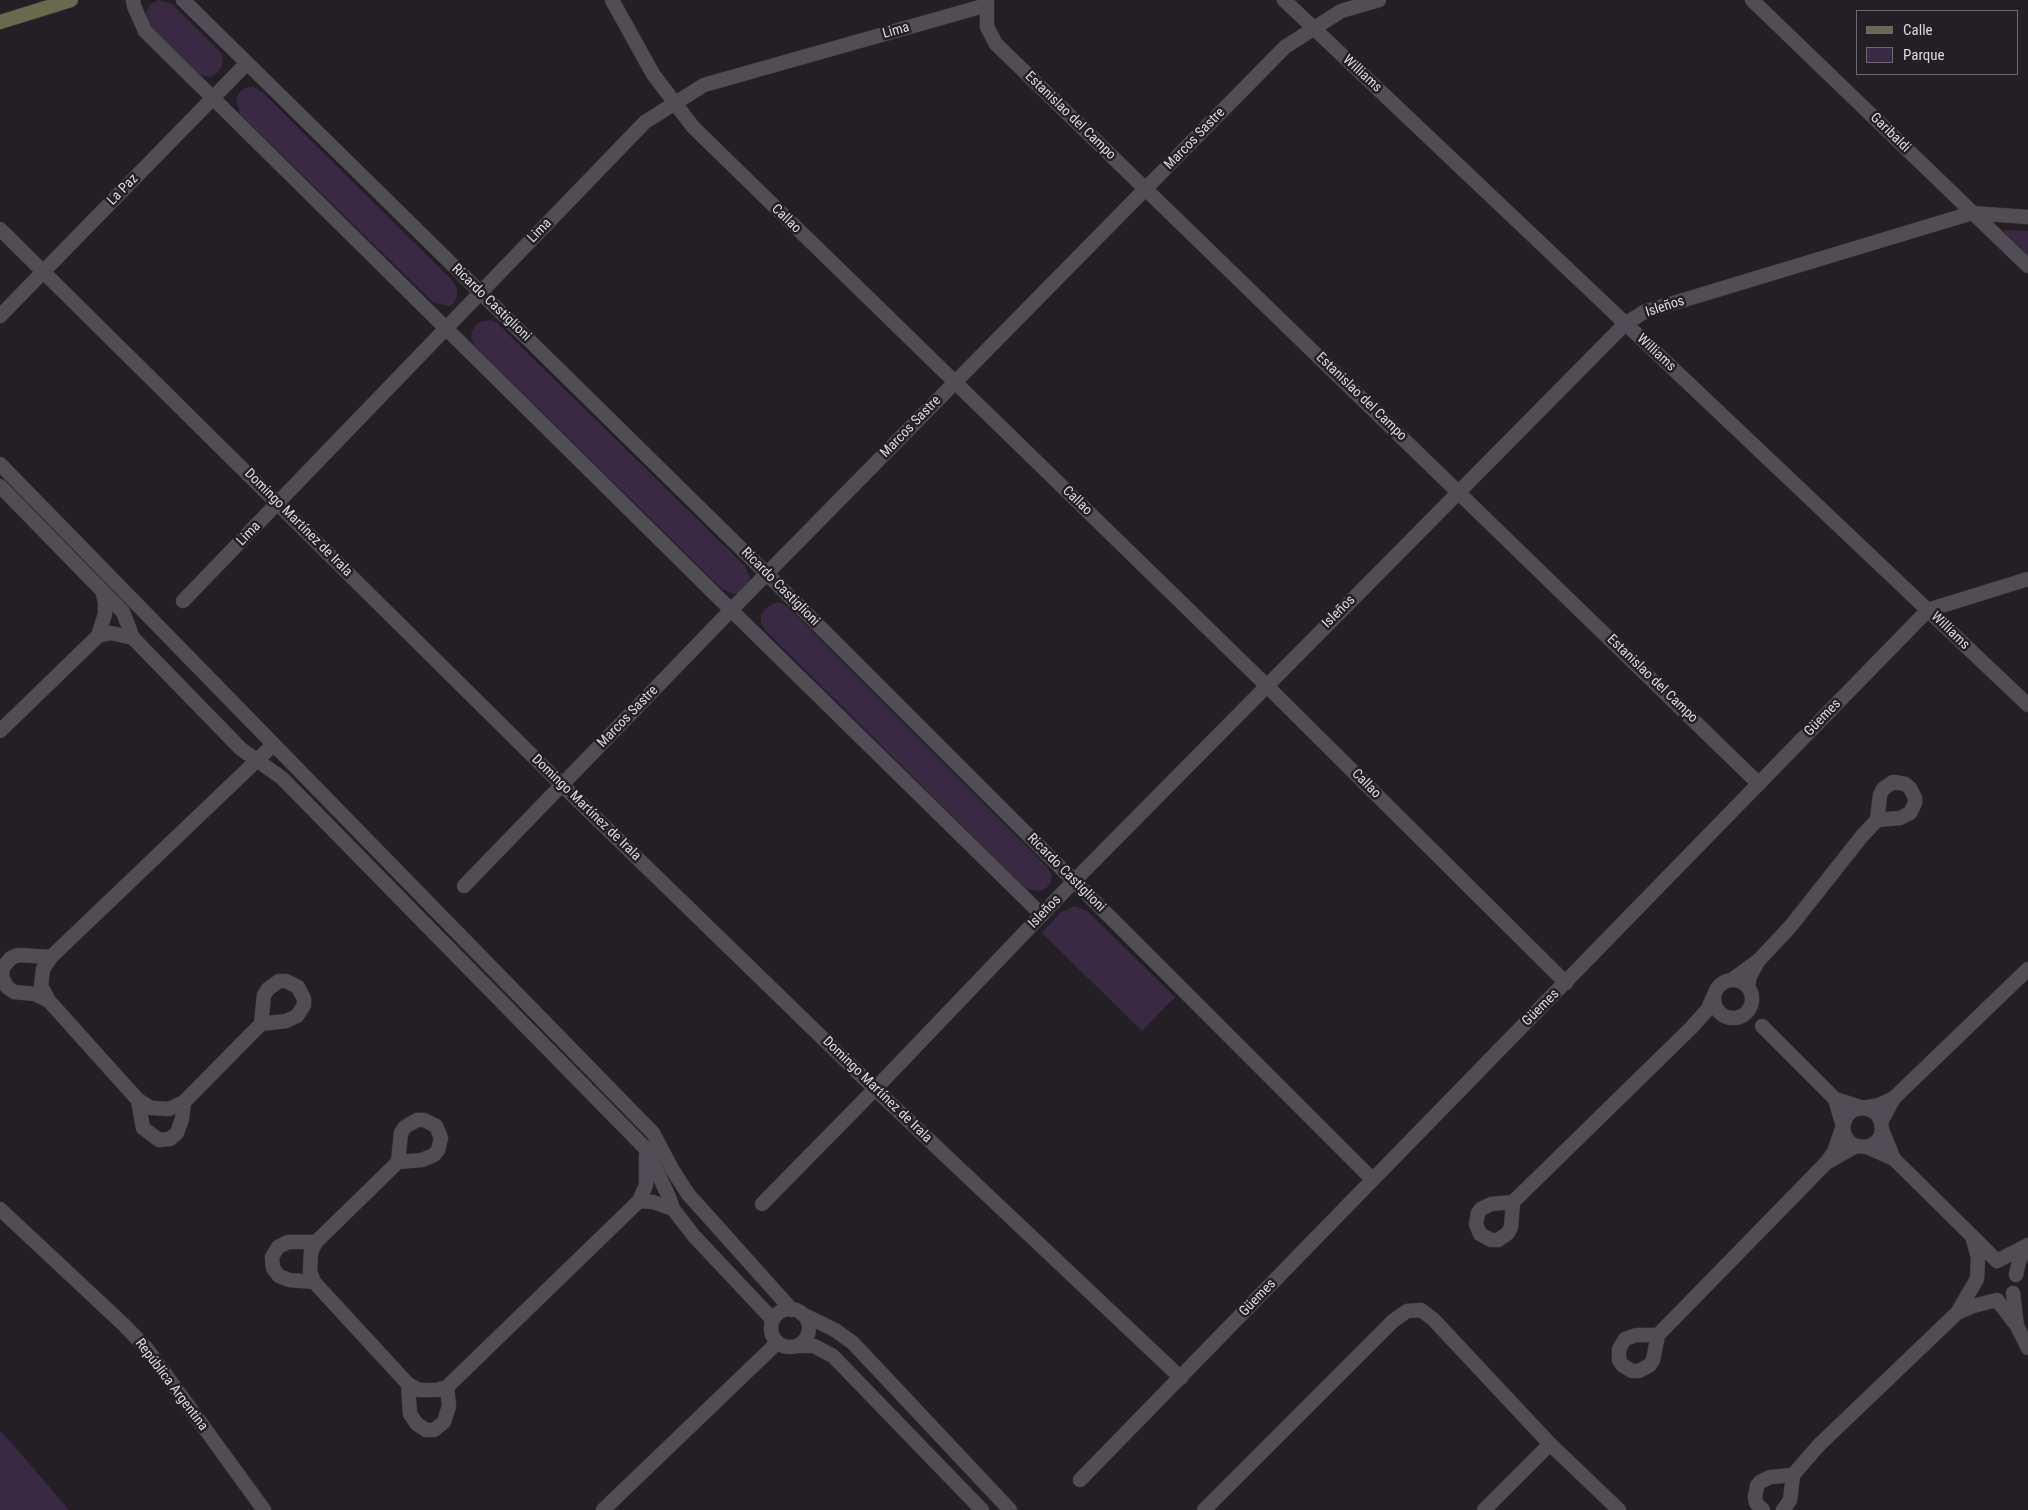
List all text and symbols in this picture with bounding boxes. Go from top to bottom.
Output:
legend [1856,10,2018,75]
street label: Lima [881,19,911,43]
text: Calle [1903,21,1933,39]
text: Parque [1903,46,1945,64]
street label: Williams [1339,52,1385,96]
street label: Estanislao del Campo [1021,68,1119,164]
street label: Marcos Sastre [1161,104,1229,174]
street label: Garibaldi [1866,110,1914,156]
street label: La Paz [104,171,142,209]
street label: Callao [768,201,804,237]
street label: Lima [525,215,555,247]
street label: Ricardo Castiglioni [448,261,534,345]
street label: Isleños [1643,293,1687,321]
street label: Williams [1633,331,1679,375]
street label: Estanislao del Campo [1312,349,1410,445]
street label: Marcos Sastre [877,392,945,462]
street label: Domingo Martínez de Irala [241,466,355,580]
street label: Callao [1059,483,1095,519]
street label: Lima [234,518,264,550]
street label: Ricardo Castiglioni [737,544,823,630]
street label: Isleños [1319,592,1359,632]
street label: Williams [1927,609,1973,653]
street label: Estanislao del Campo [1603,631,1701,727]
street label: Marcos Sastre [594,682,662,752]
street label: Güemes [1801,696,1845,740]
street label: Domingo Martínez de Irala [528,751,644,865]
street label: Callao [1348,766,1384,802]
street label: Ricardo Castiglioni [1023,830,1109,916]
street label: Isleños [1025,892,1065,932]
street label: Güemes [1519,986,1563,1030]
street label: Domingo Martínez de Irala [819,1033,935,1147]
street label: Güemes [1236,1276,1280,1320]
street label: República Argentina [131,1336,211,1434]

